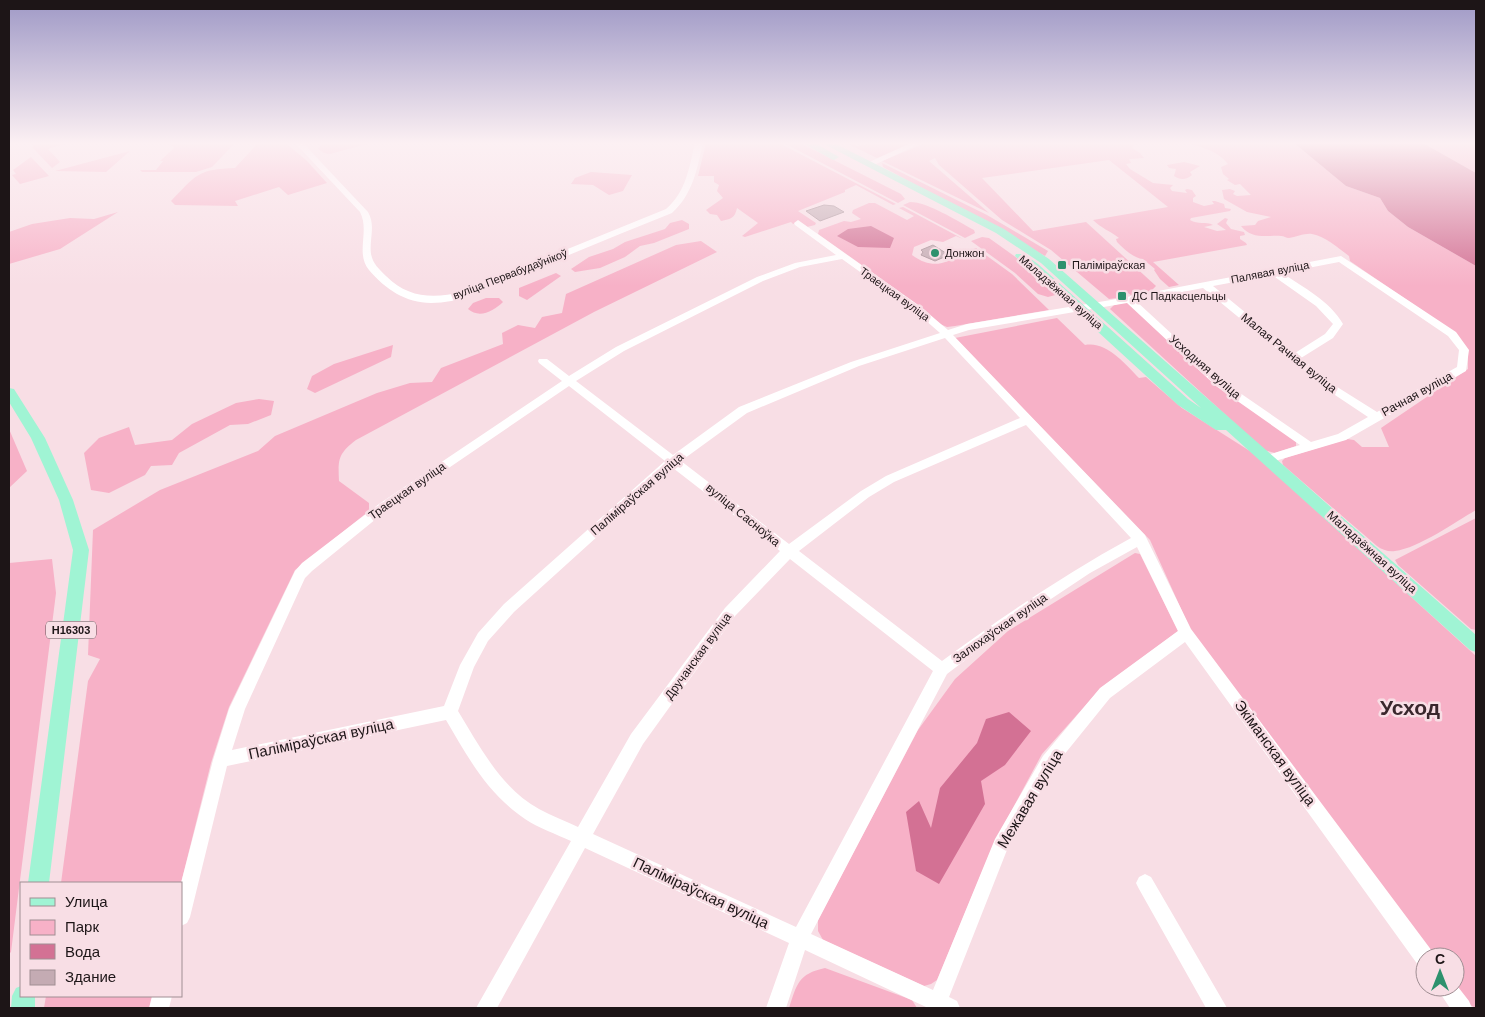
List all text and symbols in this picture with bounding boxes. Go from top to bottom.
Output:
street label: вуліца Первабудаўнікоў [451,246,569,301]
marker: Донжон [929,247,941,259]
place label: Донжон [945,247,984,259]
street label: Маладзёжная вуліца [1017,253,1106,332]
street label: Палявая вуліца [1230,258,1311,285]
marker: Паліміраўская [1056,259,1068,271]
place label: Паліміраўская [1072,259,1145,271]
street label: Траецкая вуліца [858,265,933,324]
marker: ДС Падкасцельцы [1116,290,1128,302]
place label: ДС Падкасцельцы [1132,290,1226,302]
street label: Малая Рачная вуліца [1238,310,1340,396]
street label: Усходняя вуліца [1166,332,1244,402]
street label: Рачная вуліца [1379,369,1455,419]
street label: Паліміраўская вуліца [588,450,686,538]
street label: Траецкая вуліца [366,459,448,523]
street label: вуліца Сасноўка [703,481,783,549]
street label: Маладзёжная вуліца [1324,508,1420,596]
street label: Залюхаўская вуліца [950,590,1050,666]
street label: Дручанская вуліца [662,610,734,702]
road number: Н16303 [46,622,96,638]
district label: Усход [1380,696,1440,719]
street label: Экіманская вуліца [1231,697,1320,809]
street label: Паліміраўская вуліца [247,715,396,762]
street label: Межавая вуліца [994,746,1066,851]
street label: Паліміраўская вуліца [631,854,772,932]
legend [20,882,182,997]
text: Улица [65,893,108,910]
text: Парк [65,918,99,935]
text: Вода [65,943,101,960]
north arrow [1415,947,1465,997]
text: С [1435,951,1445,967]
text: Здание [65,968,116,985]

